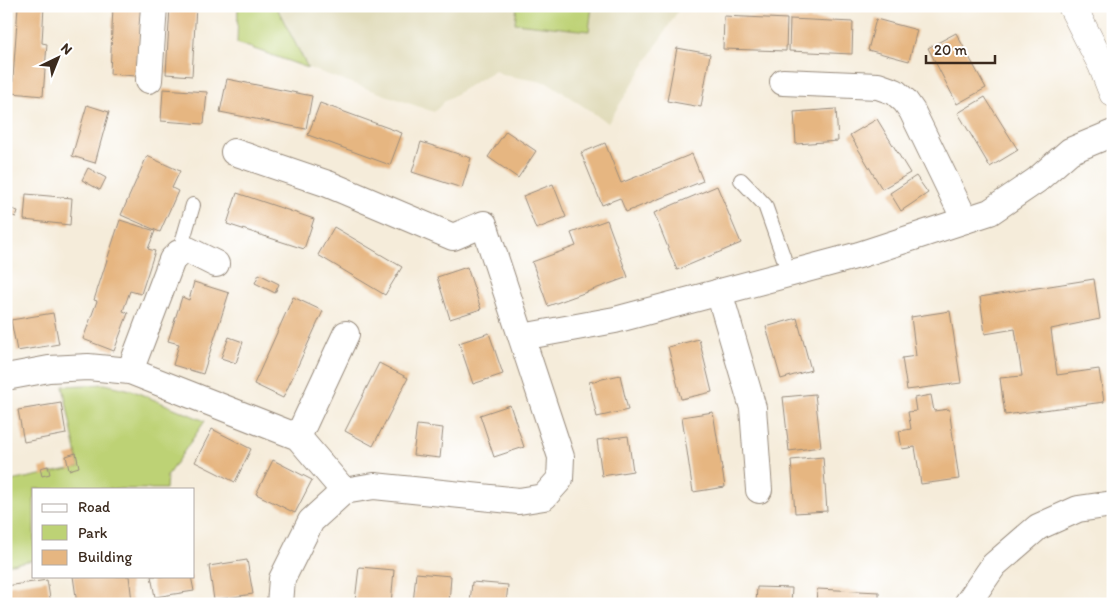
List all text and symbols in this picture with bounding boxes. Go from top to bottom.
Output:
north arrow [32,32,82,82]
scale bar [926,32,995,64]
text: N [57,39,76,58]
text: 20 m [934,41,968,59]
legend [32,488,195,578]
text: Road [78,498,111,516]
text: Park [78,524,108,542]
text: Building [78,548,132,566]

